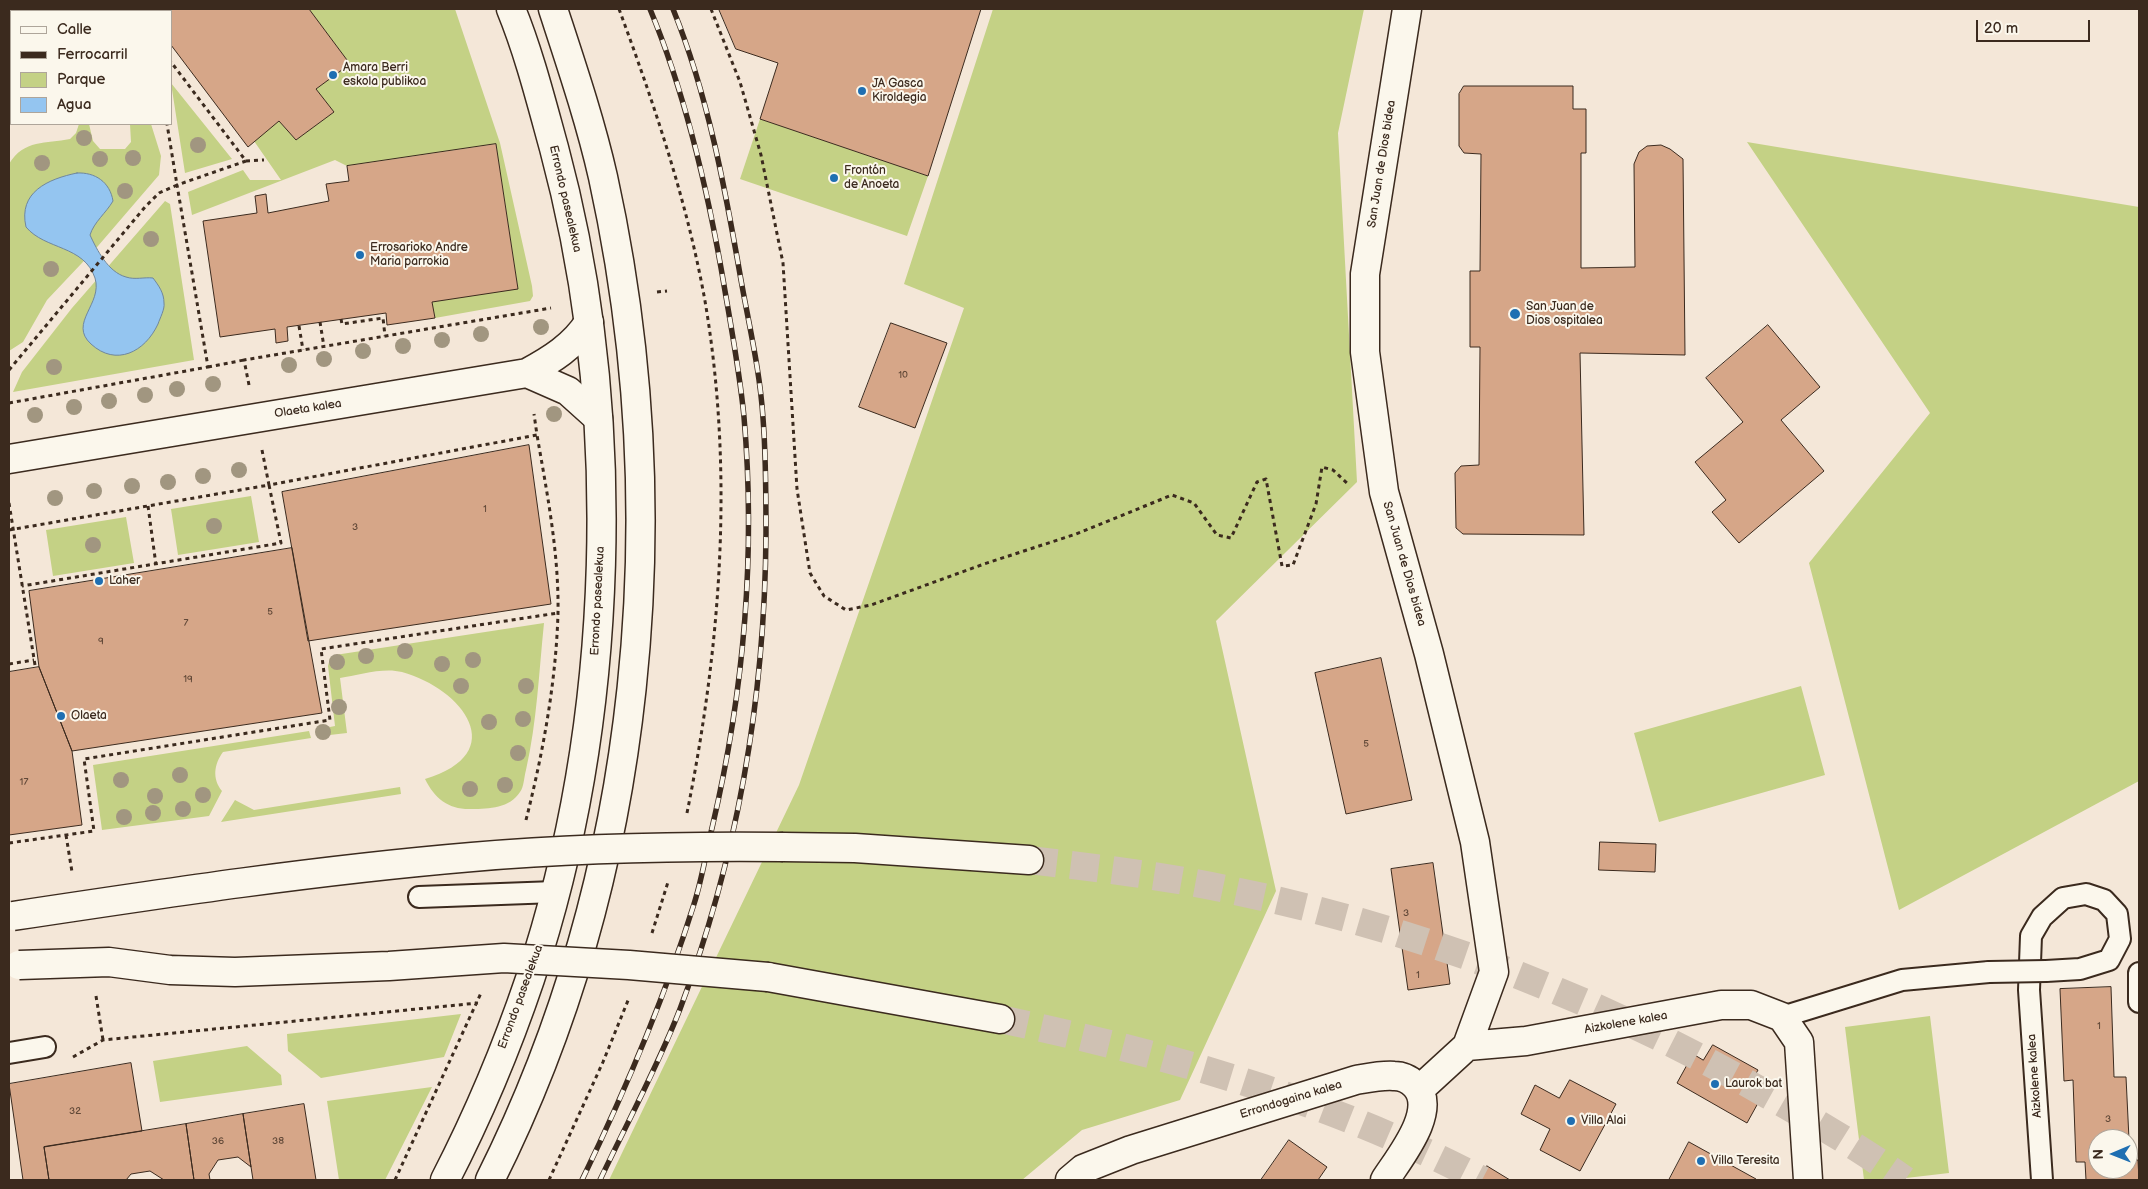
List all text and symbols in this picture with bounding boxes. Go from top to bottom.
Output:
legend [10,10,172,125]
scale bar [1978,10,2092,42]
text: 20 m [1984,19,2018,38]
text: Calle [57,20,92,39]
text: Ferrocarril [57,45,128,64]
place label: Amara Berri eskola publikoa [343,61,426,89]
marker: Amara Berri eskola publikoa [327,69,339,81]
text: Parque [57,70,105,89]
place label: JA Gasca Kiroldegia [872,77,927,105]
marker: JA Gasca Kiroldegia [856,85,868,97]
text: Agua [57,95,91,114]
street label: San Juan de Dios bidea [1365,99,1399,229]
street label: Errondo pasealekua [546,144,584,254]
place label: Frontón de Anoeta [844,164,899,192]
marker: Frontón de Anoeta [828,172,840,184]
place label: Errosarioko Andre Maria parrokia [370,241,468,269]
marker: Errosarioko Andre Maria parrokia [354,249,366,261]
place label: San Juan de Dios ospitalea [1526,300,1603,328]
marker: San Juan de Dios ospitalea [1508,307,1522,321]
house number: 10 [898,369,908,381]
street label: Olaeta kalea [273,397,343,421]
street label: San Juan de Dios bidea [1379,500,1429,628]
house number: 1 [483,503,487,515]
house number: 3 [352,521,358,533]
street label: Errondo pasealekua [588,546,608,656]
place label: Laher [109,574,140,588]
marker: Laher [93,575,105,587]
house number: 5 [267,606,273,618]
house number: 7 [184,617,188,629]
house number: 9 [98,635,104,647]
house number: 19 [183,673,193,685]
place label: Olaeta [71,709,107,723]
marker: Olaeta [55,710,67,722]
house number: 5 [1363,738,1369,750]
house number: 17 [20,776,28,788]
house number: 3 [1403,907,1409,919]
street label: Errondo pasealekua [496,943,546,1051]
house number: 1 [1416,969,1420,981]
street label: Aizkolene kalea [1583,1009,1669,1037]
house number: 1 [2097,1020,2101,1032]
street label: Aizkolene kalea [2025,1034,2045,1118]
place label: Laurok bat [1725,1077,1782,1091]
street label: Errondogaina kalea [1238,1078,1344,1122]
marker: Laurok bat [1709,1078,1721,1090]
house number: 32 [69,1105,81,1117]
house number: 3 [2105,1113,2111,1125]
place label: Villa Alai [1581,1114,1626,1128]
marker: Villa Alai [1565,1115,1577,1127]
north arrow [2088,1129,2138,1179]
house number: 36 [212,1135,224,1147]
house number: 38 [272,1135,284,1147]
text: N [2090,1149,2107,1160]
place label: Villa Teresita [1711,1154,1780,1168]
marker: Villa Teresita [1695,1155,1707,1167]

